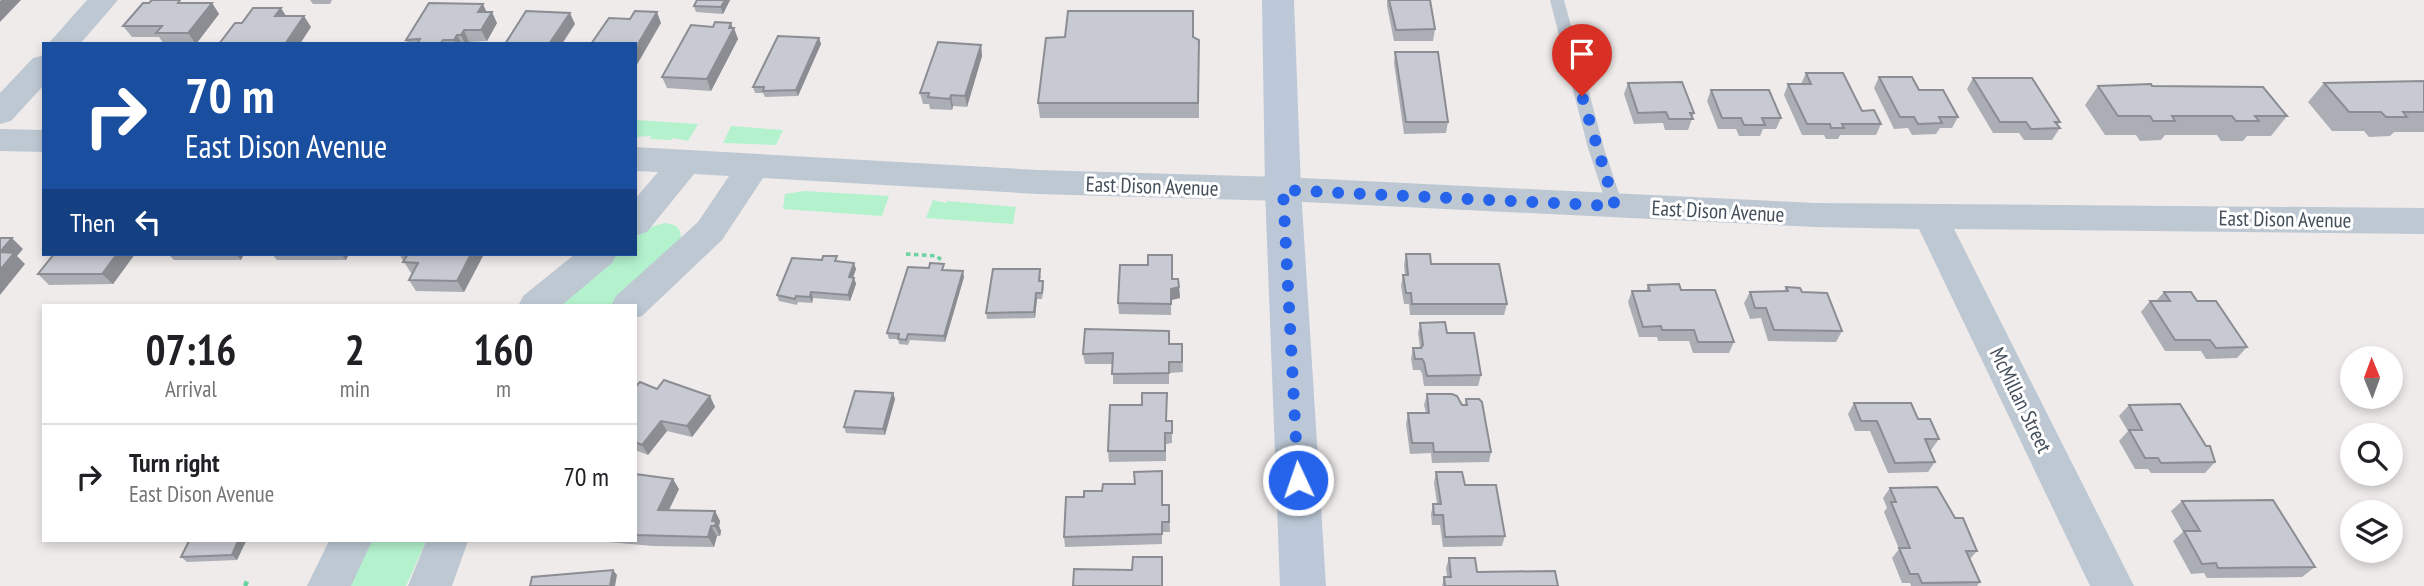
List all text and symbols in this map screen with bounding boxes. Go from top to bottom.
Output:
pin [1552,24,1612,96]
icon: arrive [1563,35,1601,73]
text: 70 m [185,63,274,127]
icon: right [70,70,161,161]
text: East Dison Avenue [185,125,387,167]
street label: East Dison Avenue [1085,170,1219,202]
street label: East Dison Avenue [1651,194,1785,228]
icon: left [129,203,167,241]
street label: East Dison Avenue [2218,204,2352,234]
text: Then [70,206,115,239]
text: 07:16 [145,322,236,377]
text: 2 [345,322,365,377]
text: 160 [473,322,534,377]
street label: McMillan Street [1984,343,2058,457]
north arrow [2340,346,2403,410]
map controls [2340,346,2403,563]
text: Arrival [165,374,217,403]
text: min [340,374,370,403]
text: m [496,374,511,403]
button: search [2340,423,2403,486]
position arrow [1261,443,1335,517]
text: Turn right [129,446,220,479]
icon: right [70,458,108,496]
text: 70 m [563,460,609,493]
text: East Dison Avenue [129,479,274,508]
button: layers [2340,500,2403,563]

